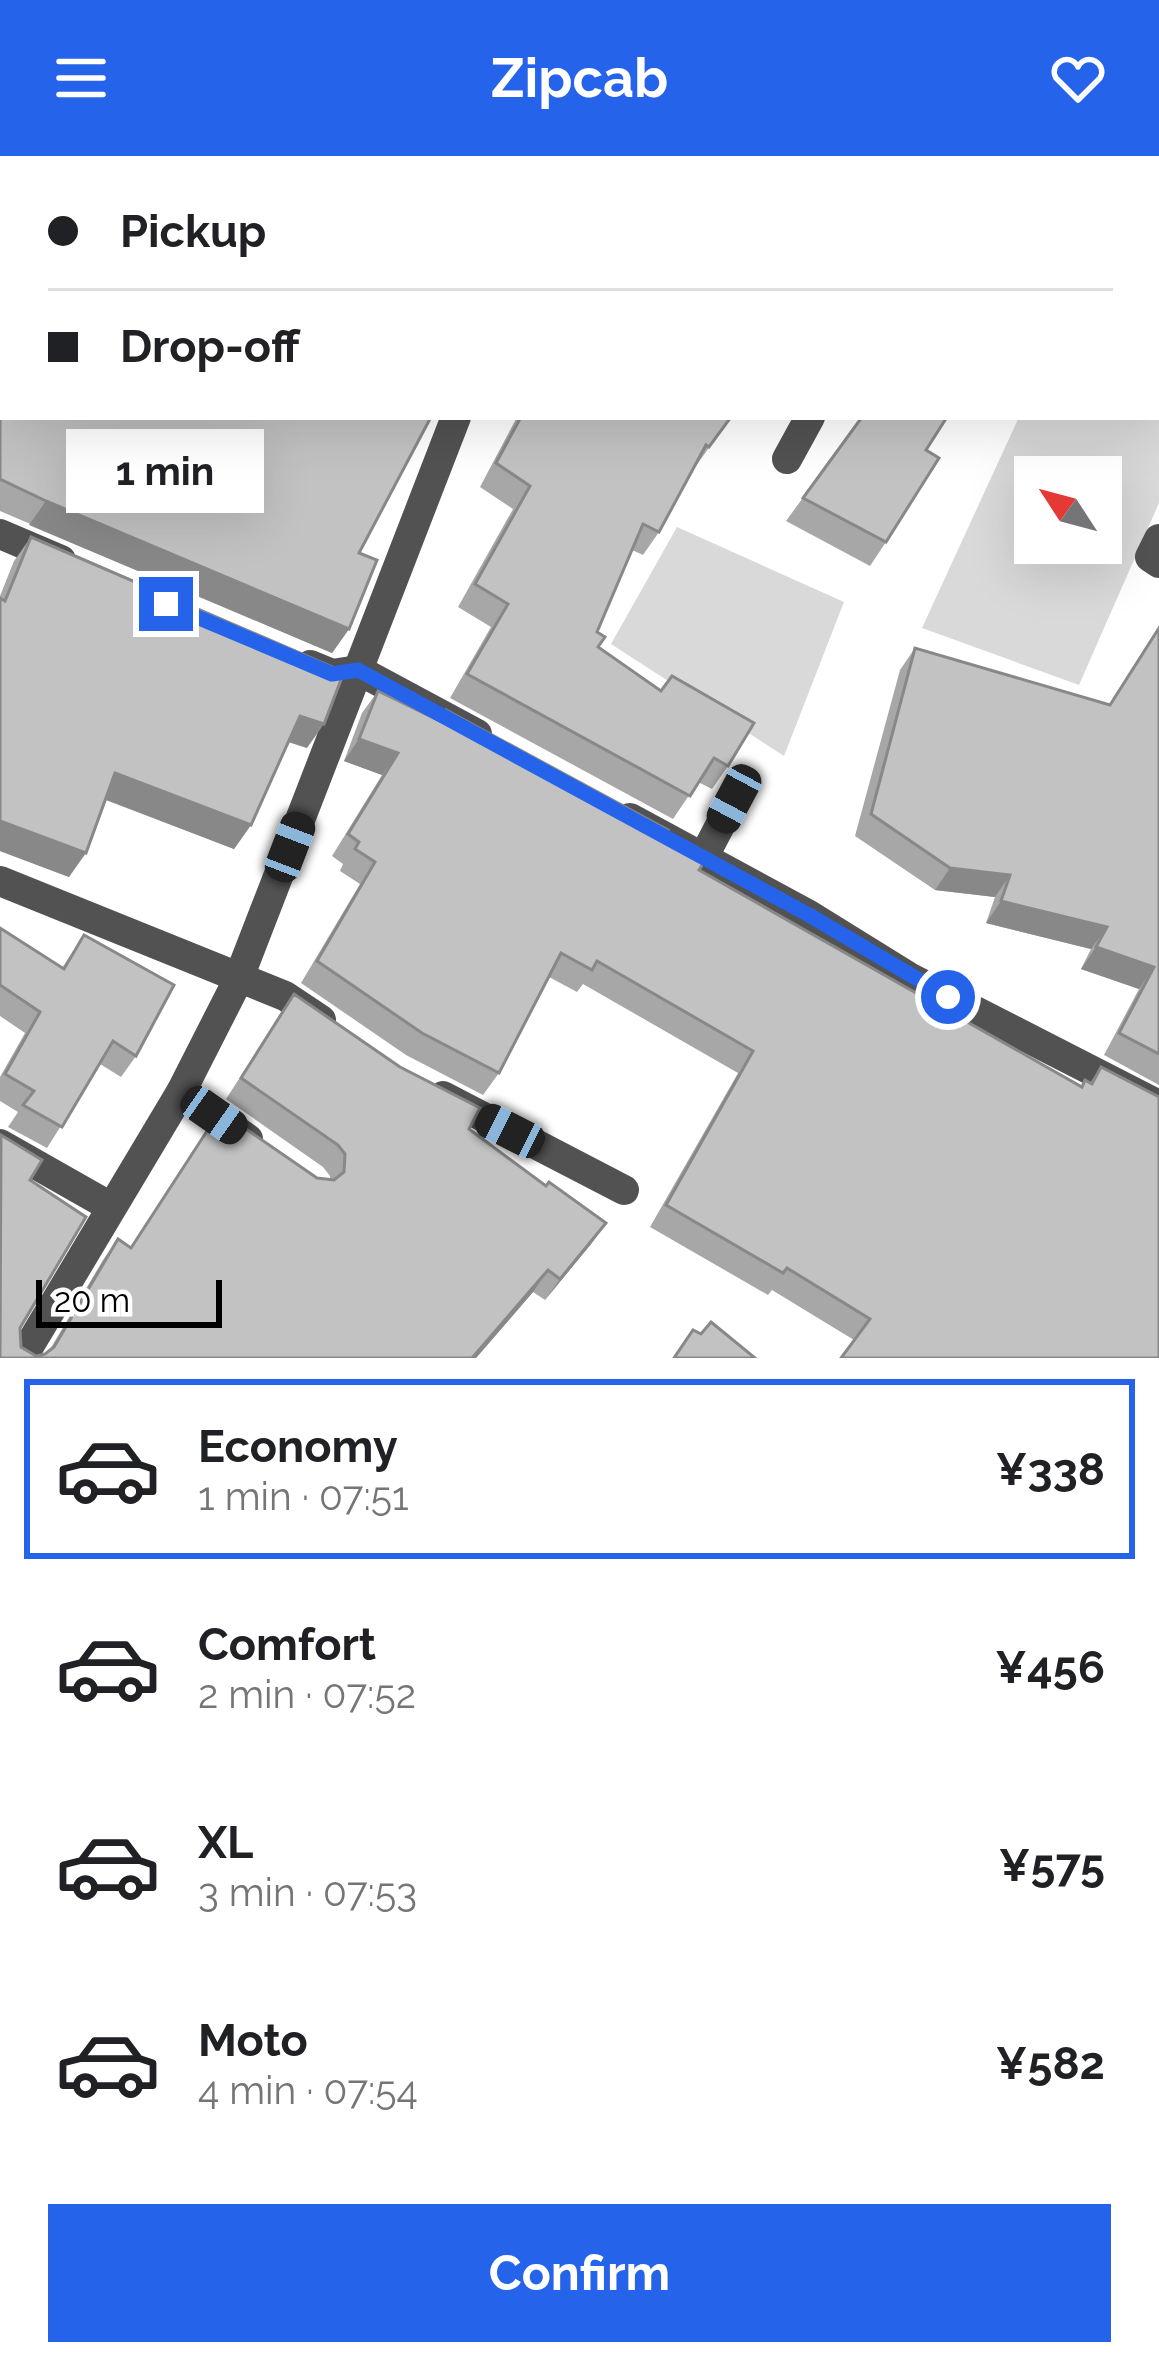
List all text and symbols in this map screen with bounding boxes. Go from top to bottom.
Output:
icon: menu [48,45,114,111]
icon: heart [1045,45,1111,111]
text: Zipcab [491,46,668,110]
text: Pickup [120,205,266,258]
text: Drop-off [120,320,300,373]
callout: 1 min [67,430,265,514]
text: 1 min [116,448,214,494]
north arrow [1014,456,1122,564]
map controls [1014,456,1122,564]
route end [139,577,193,631]
car [701,759,767,839]
car [260,807,320,887]
route start [921,970,975,1024]
car [174,1080,254,1150]
car [470,1099,550,1163]
scale bar [36,1274,222,1327]
text: 20 m [54,1281,130,1320]
icon: car [54,1415,162,1523]
text: Economy [198,1420,398,1473]
text: ¥338 [996,1443,1105,1496]
text: 1 min · 07:51 [198,1473,409,1519]
icon: car [54,1613,162,1721]
text: Comfort [198,1618,376,1671]
text: ¥456 [995,1641,1105,1694]
text: 2 min · 07:52 [198,1671,416,1717]
icon: car [54,1811,162,1919]
text: XL [198,1816,253,1869]
text: ¥575 [998,1839,1105,1892]
text: 3 min · 07:53 [198,1869,417,1915]
icon: car [54,2009,162,2117]
text: Moto [198,2014,308,2067]
text: ¥582 [995,2037,1105,2090]
text: 4 min · 07:54 [198,2067,418,2113]
button: Confirm [48,2204,1111,2342]

